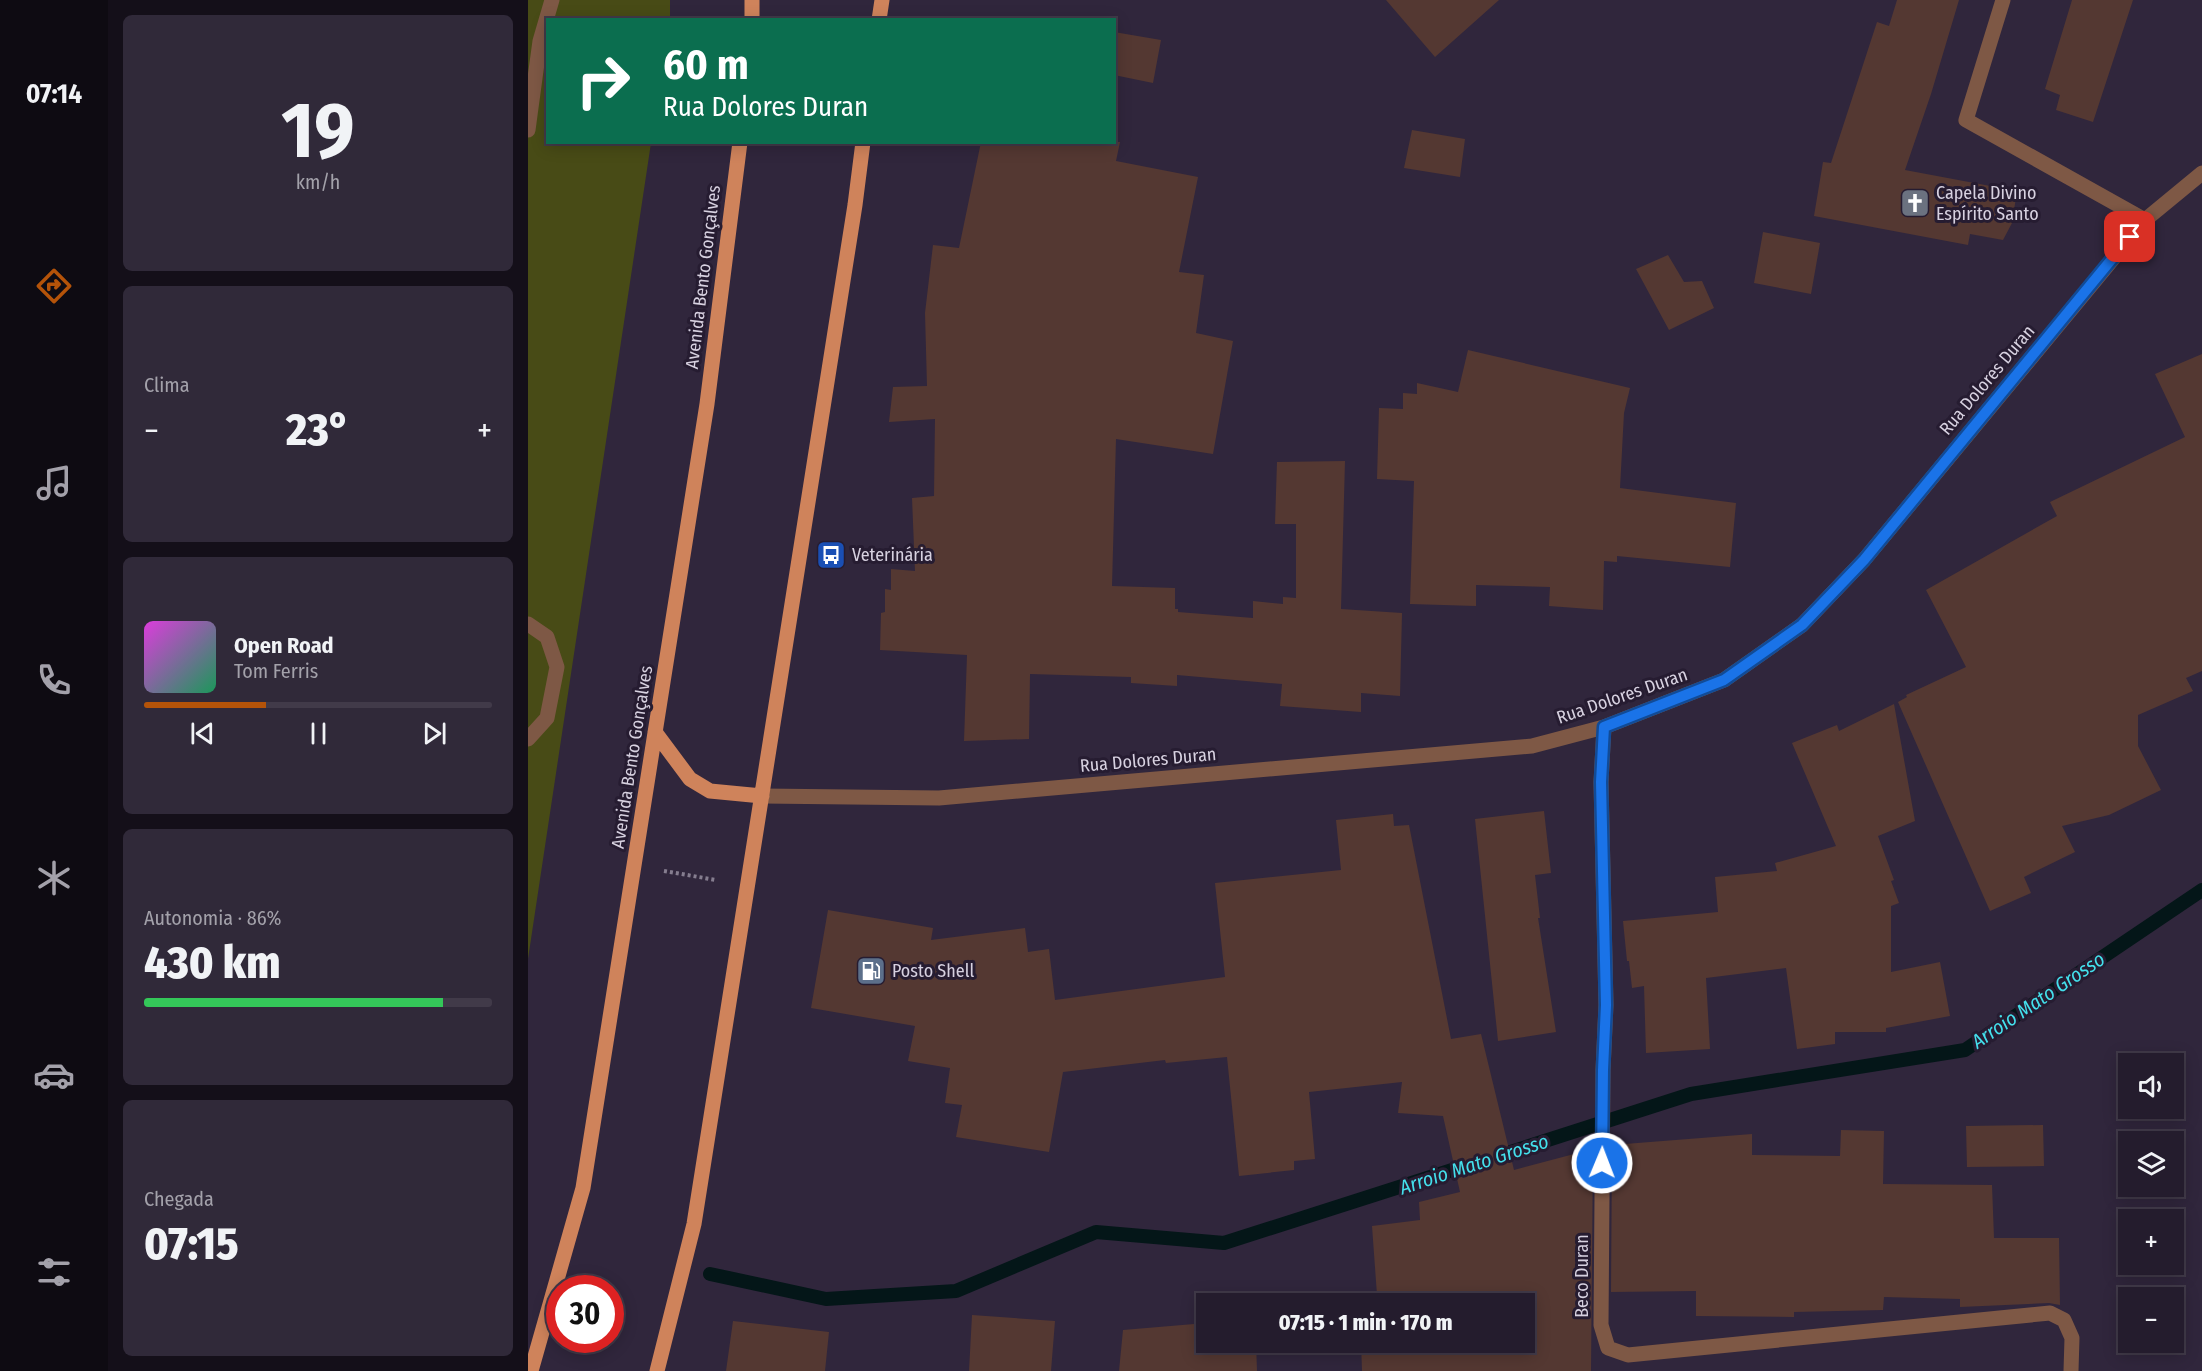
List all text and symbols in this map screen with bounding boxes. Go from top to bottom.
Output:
text: 60 m [663,40,749,90]
icon: right [564,42,642,120]
text: 07:14 [26,78,82,110]
text: 19 [281,84,355,178]
text: Rua Dolores Duran [663,91,868,123]
text: km/h [296,170,340,194]
place label: Capela Divino Espírito Santo [1936,182,2039,225]
street label: Avenida Bento Gonçalves [681,184,725,370]
church icon: Capela Divino Espírito Santo [1899,187,1931,219]
pin [2104,211,2155,262]
icon: arrive [2113,220,2146,253]
icon: directions [33,265,75,307]
street label: Rua Dolores Duran [1935,321,2039,439]
text: Clima [144,373,189,397]
text: 23° [286,403,350,457]
text: − [144,411,159,451]
text: + [477,411,492,451]
icon: music [33,462,75,504]
bus stop icon: Veterinária [815,539,847,571]
place label: Veterinária [852,544,933,566]
text: Open Road [234,632,334,659]
icon: phone [33,659,75,701]
text: Tom Ferris [234,659,318,683]
street label: Rua Dolores Duran [1554,663,1690,729]
street label: Avenida Bento Gonçalves [607,664,657,850]
icon: previous [186,717,219,750]
icon: pause [302,717,335,750]
icon: next [418,717,451,750]
street label: Rua Dolores Duran [1079,743,1217,777]
icon: climate [33,857,75,899]
text: Autonomia · 86% [144,906,282,930]
text: 430 km [144,936,280,990]
water label: Arroio Mato Grosso [1966,947,2109,1054]
fuel station icon: Posto Shell [855,955,887,987]
place label: Posto Shell [892,960,974,982]
map controls [2118,1053,2184,1353]
button: sound [2118,1053,2184,1119]
icon: car [33,1054,75,1096]
water label: Arroio Mato Grosso [1395,1129,1552,1200]
position arrow [1570,1131,1634,1195]
button: layers [2118,1131,2184,1197]
text: Chegada [144,1187,214,1211]
button: + [2118,1209,2184,1275]
text: 07:15 [144,1217,239,1271]
street label: Beco Duran [1571,1234,1593,1318]
icon: filters [33,1251,75,1293]
speed limit sign: 30 [546,1275,624,1353]
button: − [2118,1287,2184,1353]
text: 07:15 · 1 min · 170 m [1278,1309,1453,1336]

